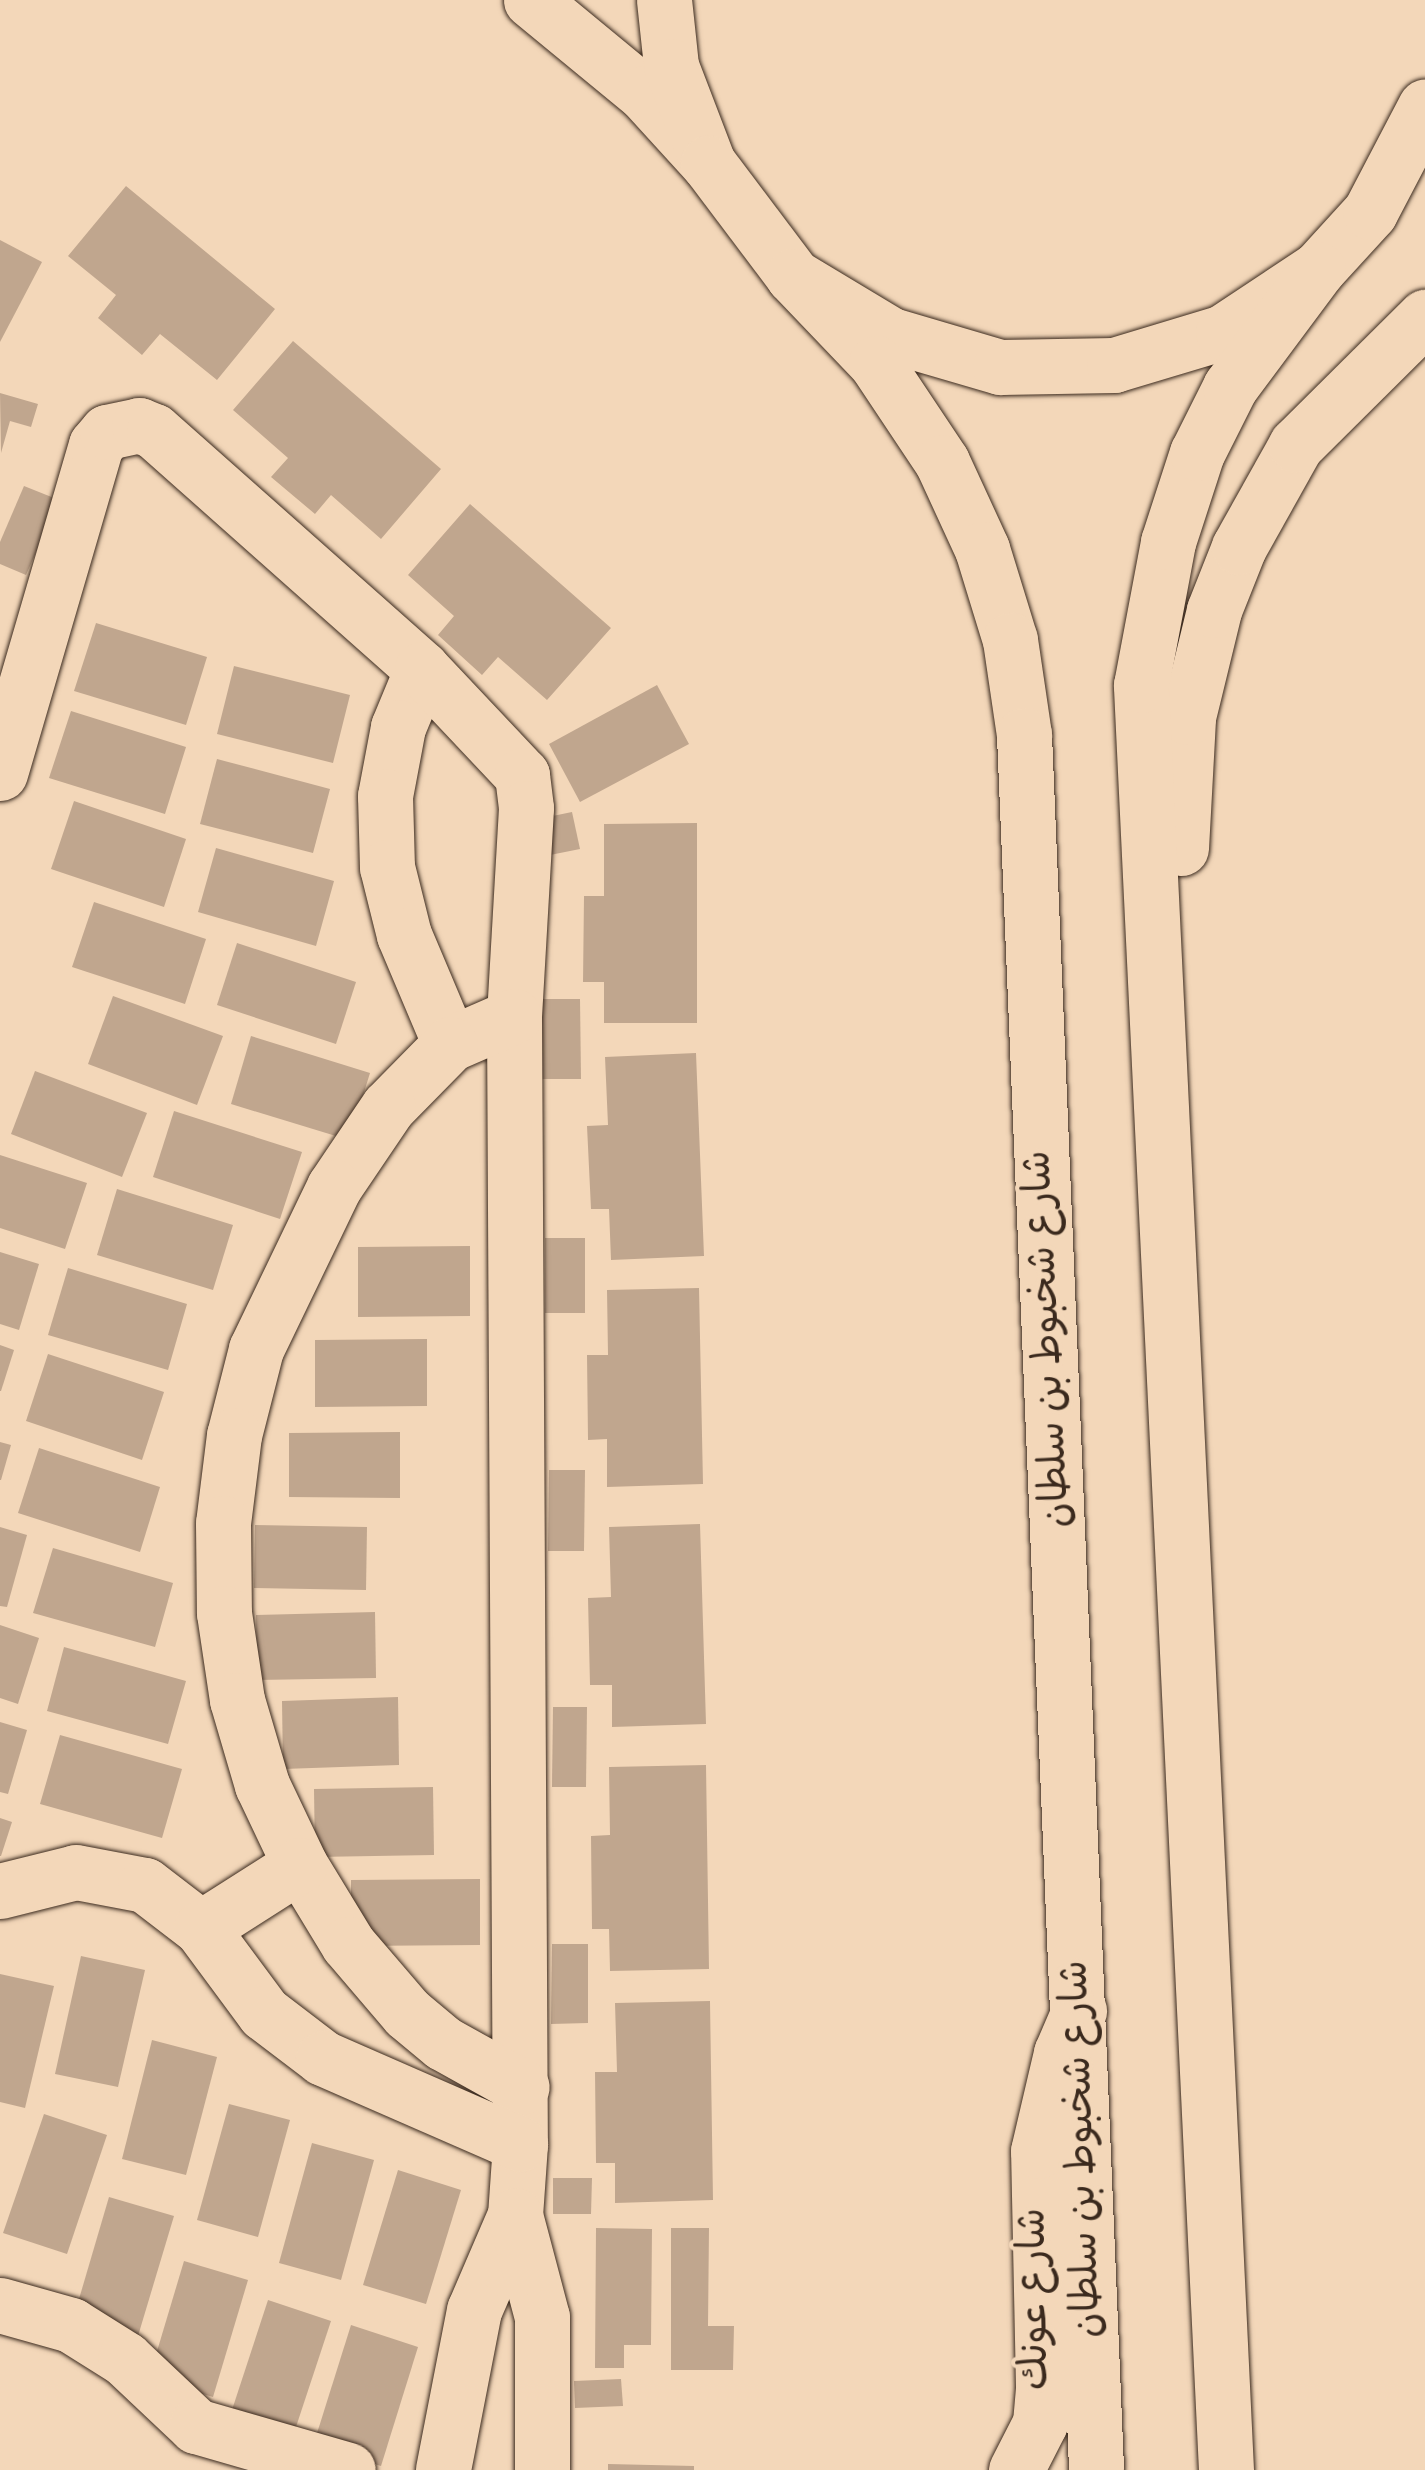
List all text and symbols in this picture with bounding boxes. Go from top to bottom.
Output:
street label: شارع شخبوط بن سلطان [1017,1149,1085,1529]
street label: شارع شخبوط بن سلطان [1054,1959,1116,2339]
street label: شارع عونك [1012,2207,1064,2391]

